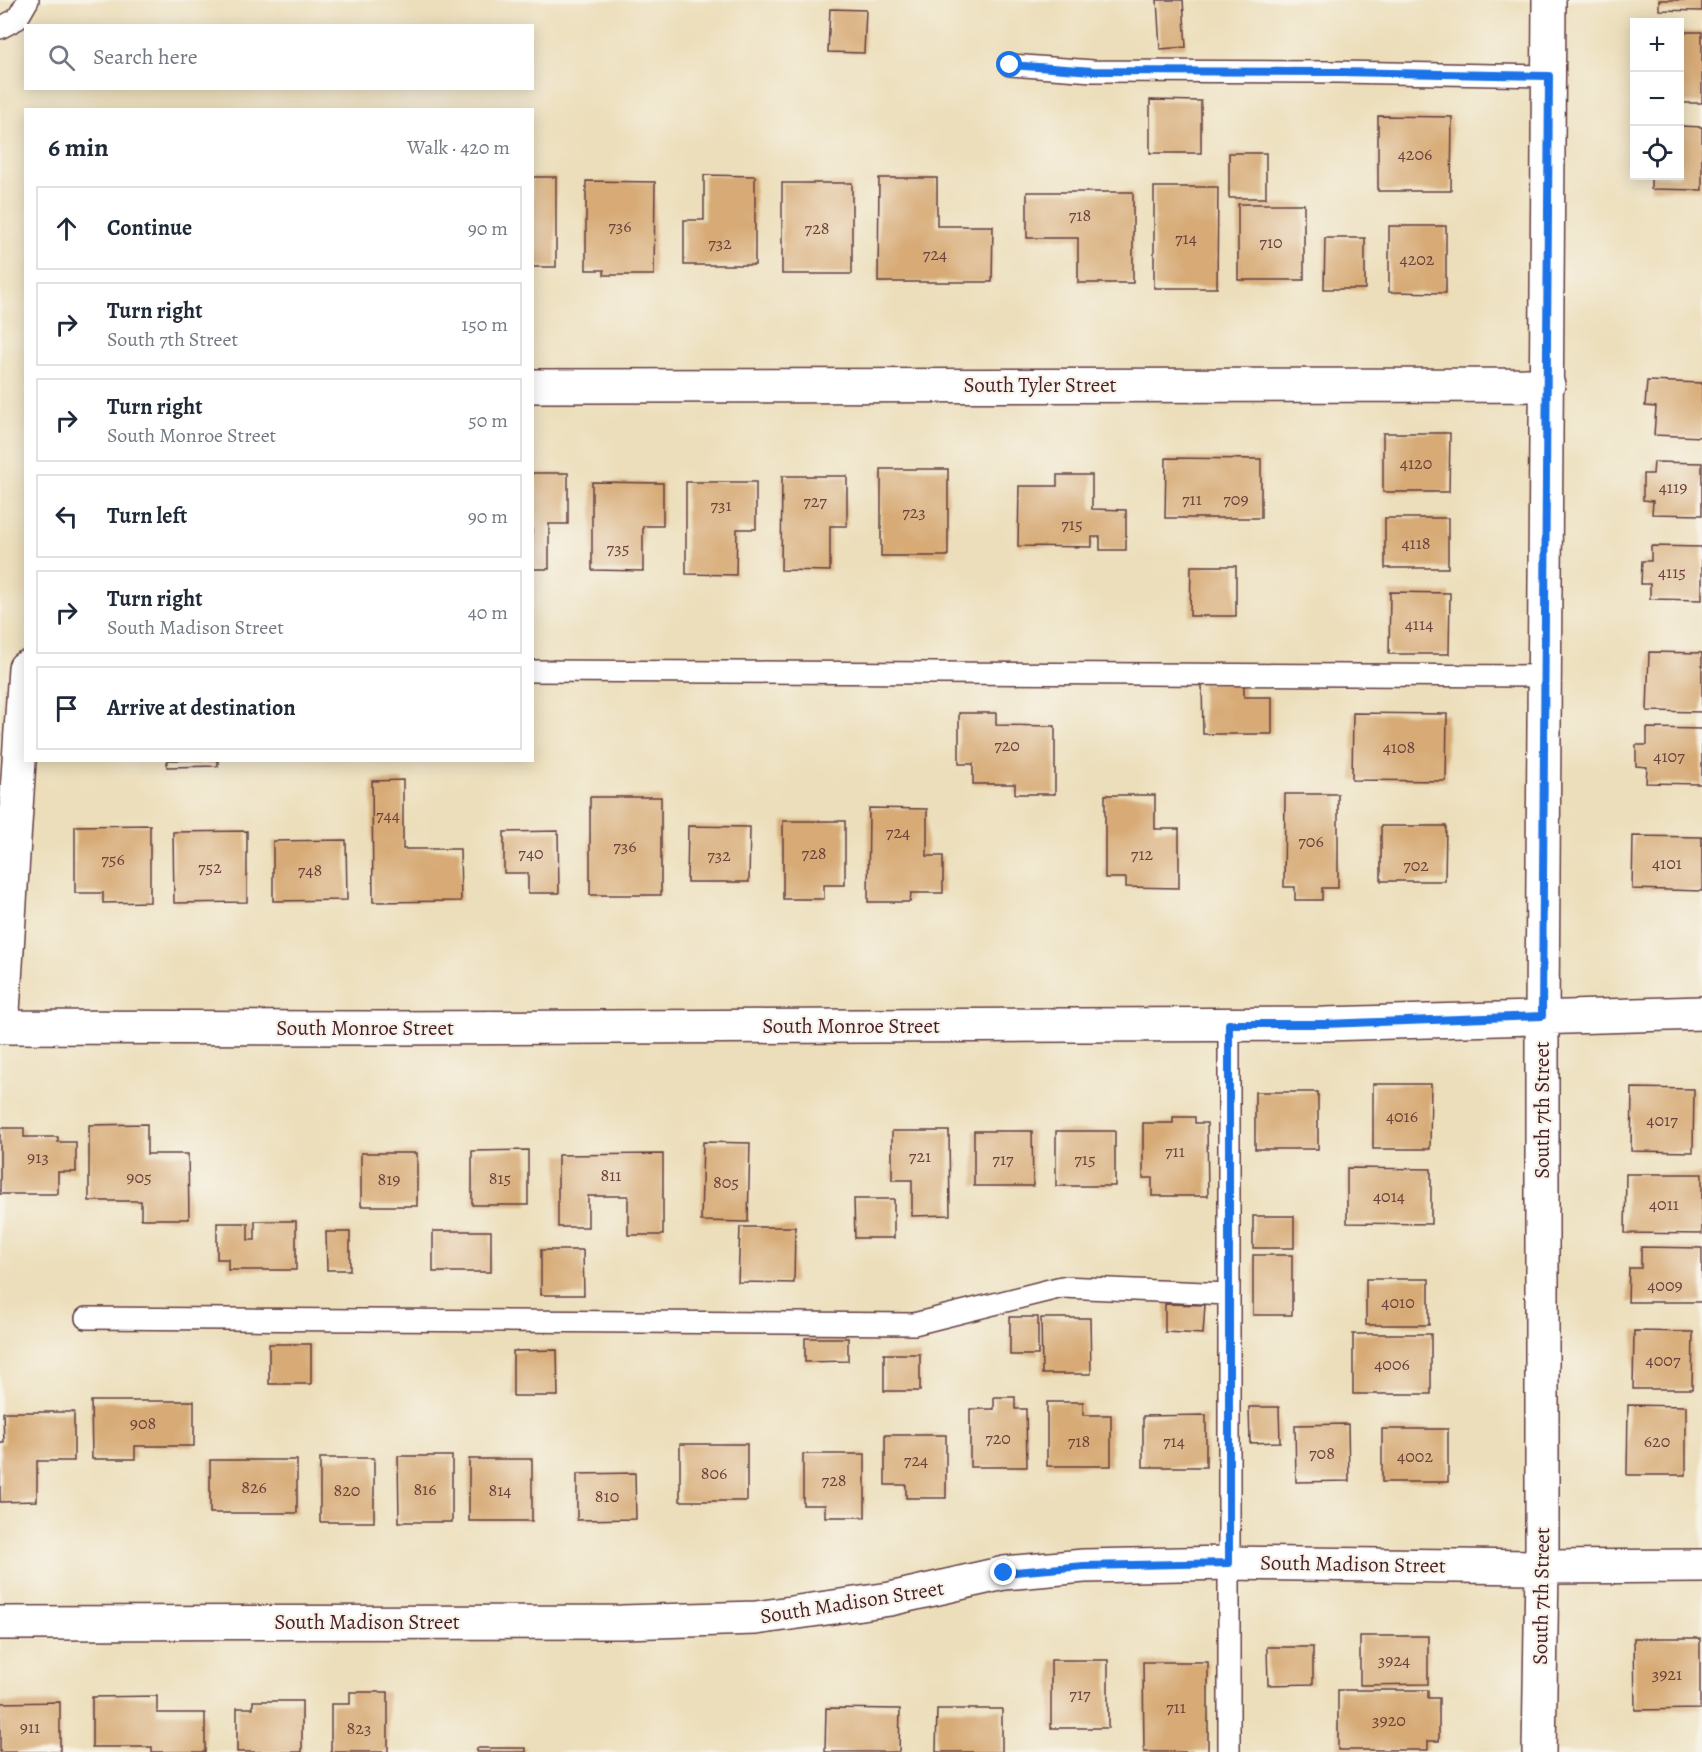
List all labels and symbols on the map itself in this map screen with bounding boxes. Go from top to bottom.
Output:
route start [996,51,1022,77]
house number: 4206 [1398,142,1432,166]
house number: 718 [1069,203,1091,227]
house number: 736 [608,214,632,238]
house number: 728 [805,216,829,240]
house number: 714 [1175,226,1197,250]
house number: 710 [1259,230,1283,254]
house number: 732 [708,231,732,255]
house number: 724 [923,242,947,266]
house number: 4202 [1400,247,1435,271]
street label: South Tyler Street [964,371,1117,399]
house number: 4120 [1400,451,1432,475]
house number: 4119 [1659,475,1687,499]
house number: 711 [1182,487,1202,511]
house number: 709 [1223,487,1249,511]
house number: 727 [803,489,827,513]
house number: 731 [710,493,732,517]
house number: 723 [902,500,926,524]
house number: 715 [1061,512,1083,536]
house number: 4118 [1401,531,1431,555]
house number: 735 [607,536,629,560]
house number: 4115 [1658,560,1686,584]
house number: 4114 [1405,612,1433,636]
house number: 720 [994,733,1020,757]
house number: 4108 [1383,735,1415,759]
house number: 4107 [1653,744,1685,768]
house number: 744 [376,803,400,827]
house number: 724 [886,820,910,844]
house number: 706 [1298,829,1324,853]
house number: 736 [613,834,637,858]
house number: 740 [518,841,544,865]
house number: 728 [802,841,826,865]
house number: 712 [1131,842,1154,866]
house number: 732 [707,843,731,867]
house number: 756 [101,847,125,871]
house number: 4101 [1652,851,1682,875]
house number: 702 [1403,853,1429,877]
house number: 752 [198,855,222,879]
house number: 748 [298,858,322,882]
street label: South Monroe Street [762,1012,940,1040]
street label: South Monroe Street [276,1014,454,1042]
street label: South 7th Street [1528,1041,1556,1179]
house number: 4016 [1386,1104,1418,1128]
house number: 4017 [1646,1108,1678,1132]
house number: 711 [1165,1139,1185,1163]
house number: 721 [909,1144,931,1168]
house number: 913 [27,1145,49,1169]
house number: 717 [992,1147,1014,1171]
house number: 715 [1074,1147,1096,1171]
house number: 811 [600,1163,622,1187]
house number: 905 [126,1165,152,1189]
house number: 815 [489,1166,511,1190]
house number: 819 [377,1167,401,1191]
house number: 805 [713,1170,739,1194]
house number: 4014 [1373,1184,1405,1208]
house number: 4011 [1649,1192,1679,1216]
house number: 4009 [1647,1273,1683,1297]
house number: 4010 [1381,1290,1415,1314]
house number: 4007 [1646,1348,1681,1372]
house number: 4006 [1374,1352,1410,1376]
house number: 908 [130,1411,156,1435]
house number: 720 [985,1426,1011,1450]
house number: 718 [1068,1429,1090,1453]
house number: 714 [1163,1429,1185,1453]
house number: 620 [1644,1429,1670,1453]
house number: 708 [1309,1441,1335,1465]
house number: 4002 [1397,1444,1433,1468]
house number: 724 [904,1448,928,1472]
house number: 806 [701,1461,727,1485]
house number: 728 [822,1468,846,1492]
house number: 826 [241,1475,267,1499]
house number: 816 [413,1477,437,1501]
house number: 820 [334,1478,360,1502]
house number: 814 [488,1478,512,1502]
house number: 810 [595,1484,619,1508]
street label: South 7th Street [1526,1527,1556,1665]
street label: South Madison Street [1260,1548,1446,1580]
route end [990,1559,1016,1585]
street label: South Madison Street [758,1574,946,1630]
street label: South Madison Street [274,1608,460,1636]
house number: 3924 [1378,1648,1410,1672]
house number: 3921 [1652,1662,1682,1686]
house number: 717 [1069,1682,1091,1706]
house number: 711 [1166,1695,1186,1719]
house number: 3920 [1372,1708,1406,1732]
house number: 911 [20,1715,40,1739]
house number: 823 [347,1716,371,1740]

